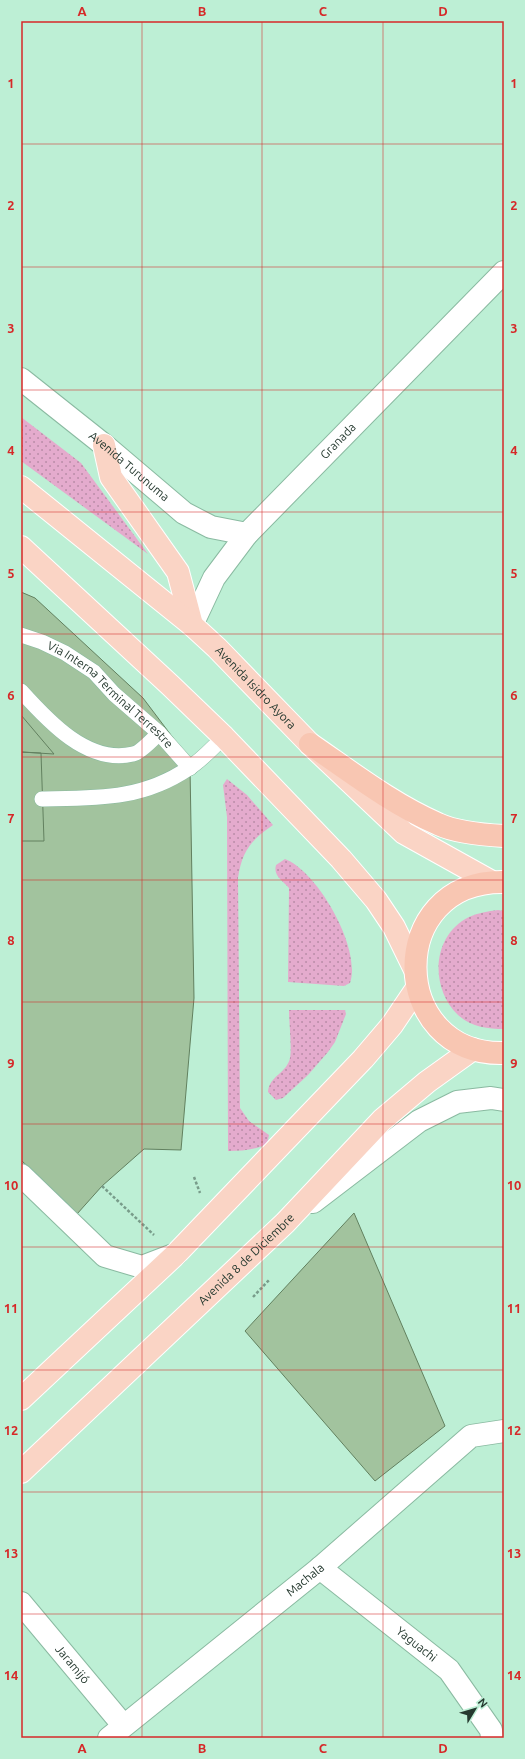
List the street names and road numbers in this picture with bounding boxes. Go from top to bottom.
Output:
street label: Granada [317,420,358,461]
street label: Avenida Turunuma [87,429,172,504]
street label: Via Interna Terminal Terrestre [45,639,176,750]
street label: Avenida Isidro Ayora [213,643,299,731]
street label: Avenida 8 de Diciembre [196,1211,297,1307]
street label: Machala [283,1561,326,1599]
street label: Yaguachi [394,1624,440,1664]
street label: Jaramijó [53,1642,92,1686]

